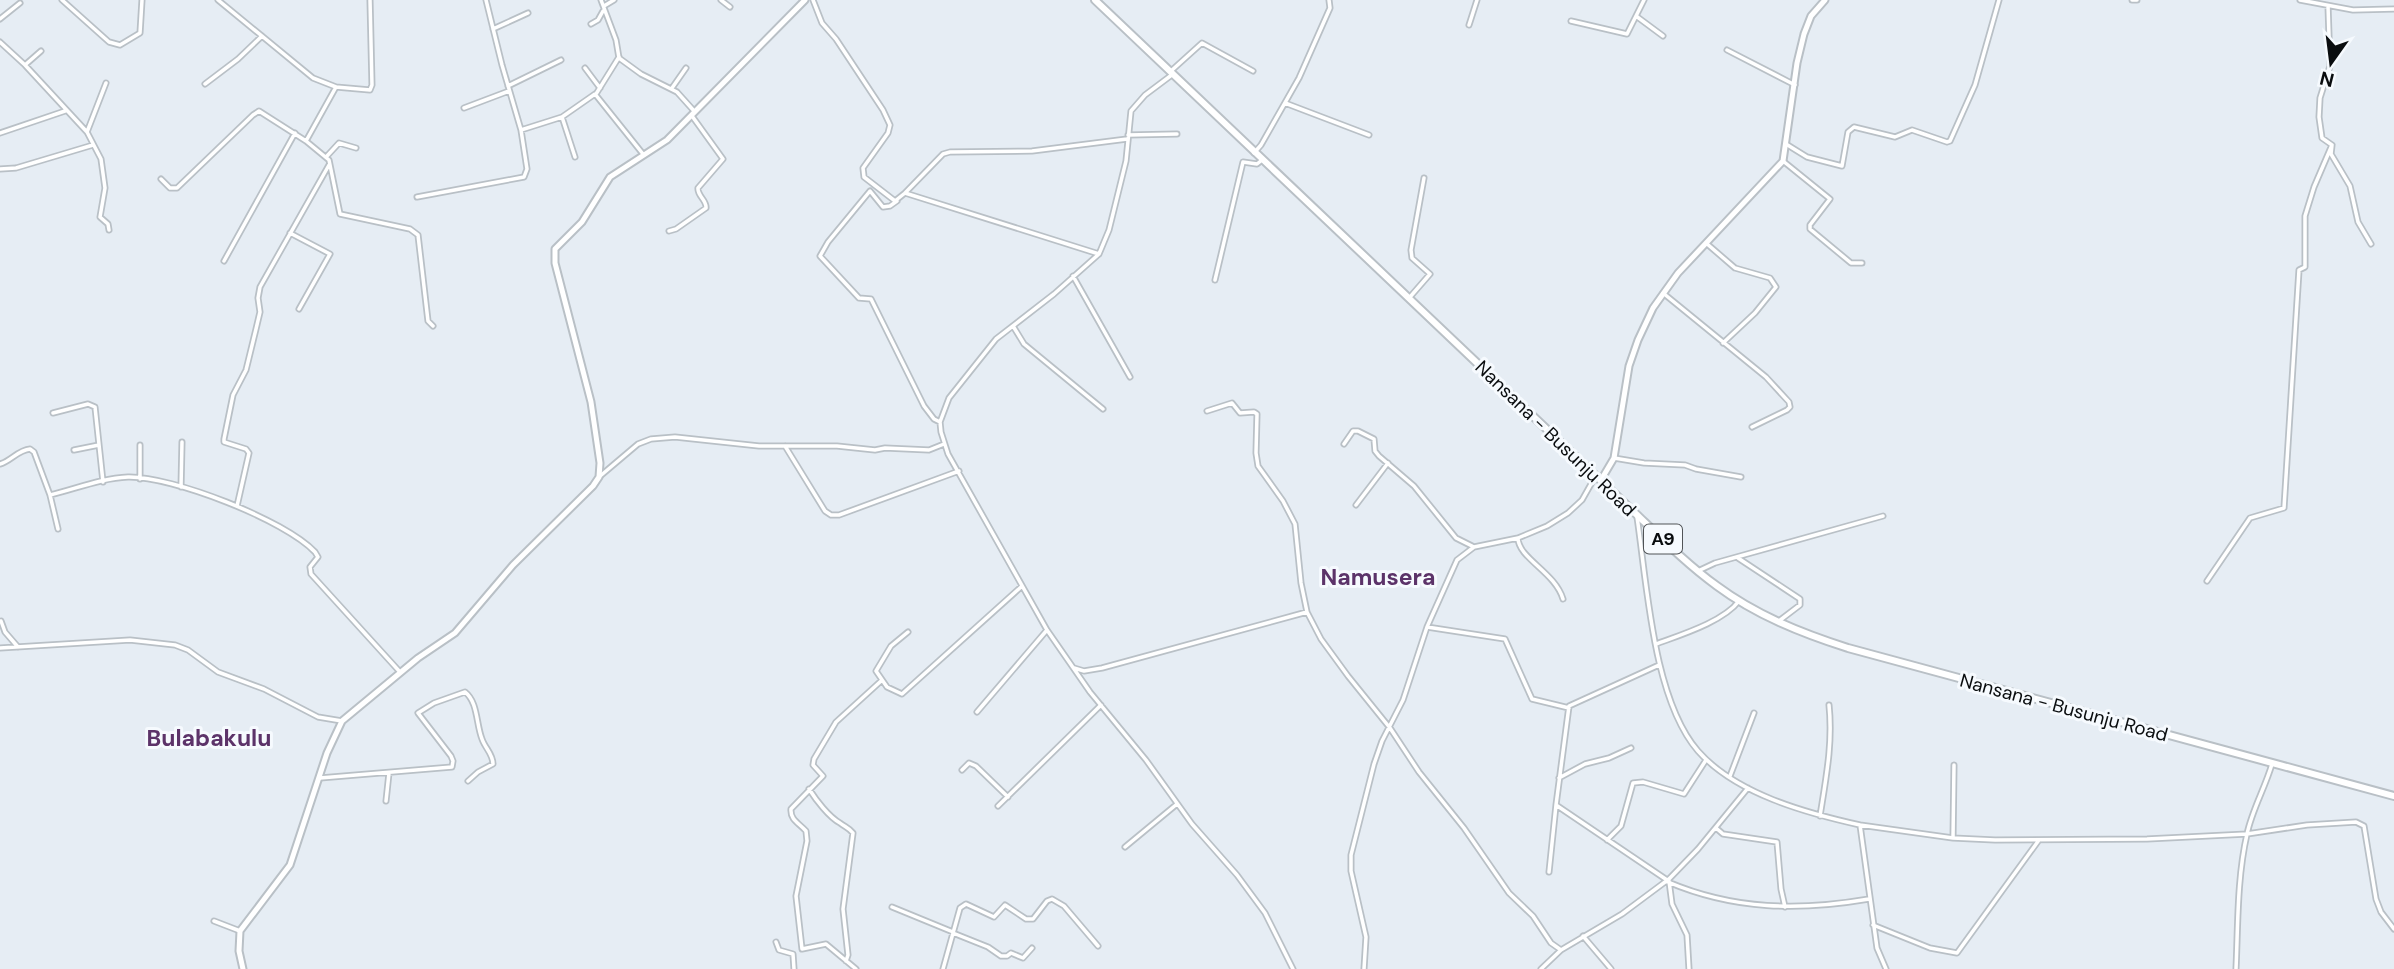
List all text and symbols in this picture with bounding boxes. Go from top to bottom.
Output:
north arrow [2296,28,2366,98]
text: N [2317,65,2337,93]
street label: Nansana - Busunju Road [1470,355,1641,522]
road number: A9 [1644,524,1682,554]
district label: Namusera [1320,562,1436,592]
street label: Nansana - Busunju Road [1957,668,2171,747]
district label: Bulabakulu [147,723,271,753]

